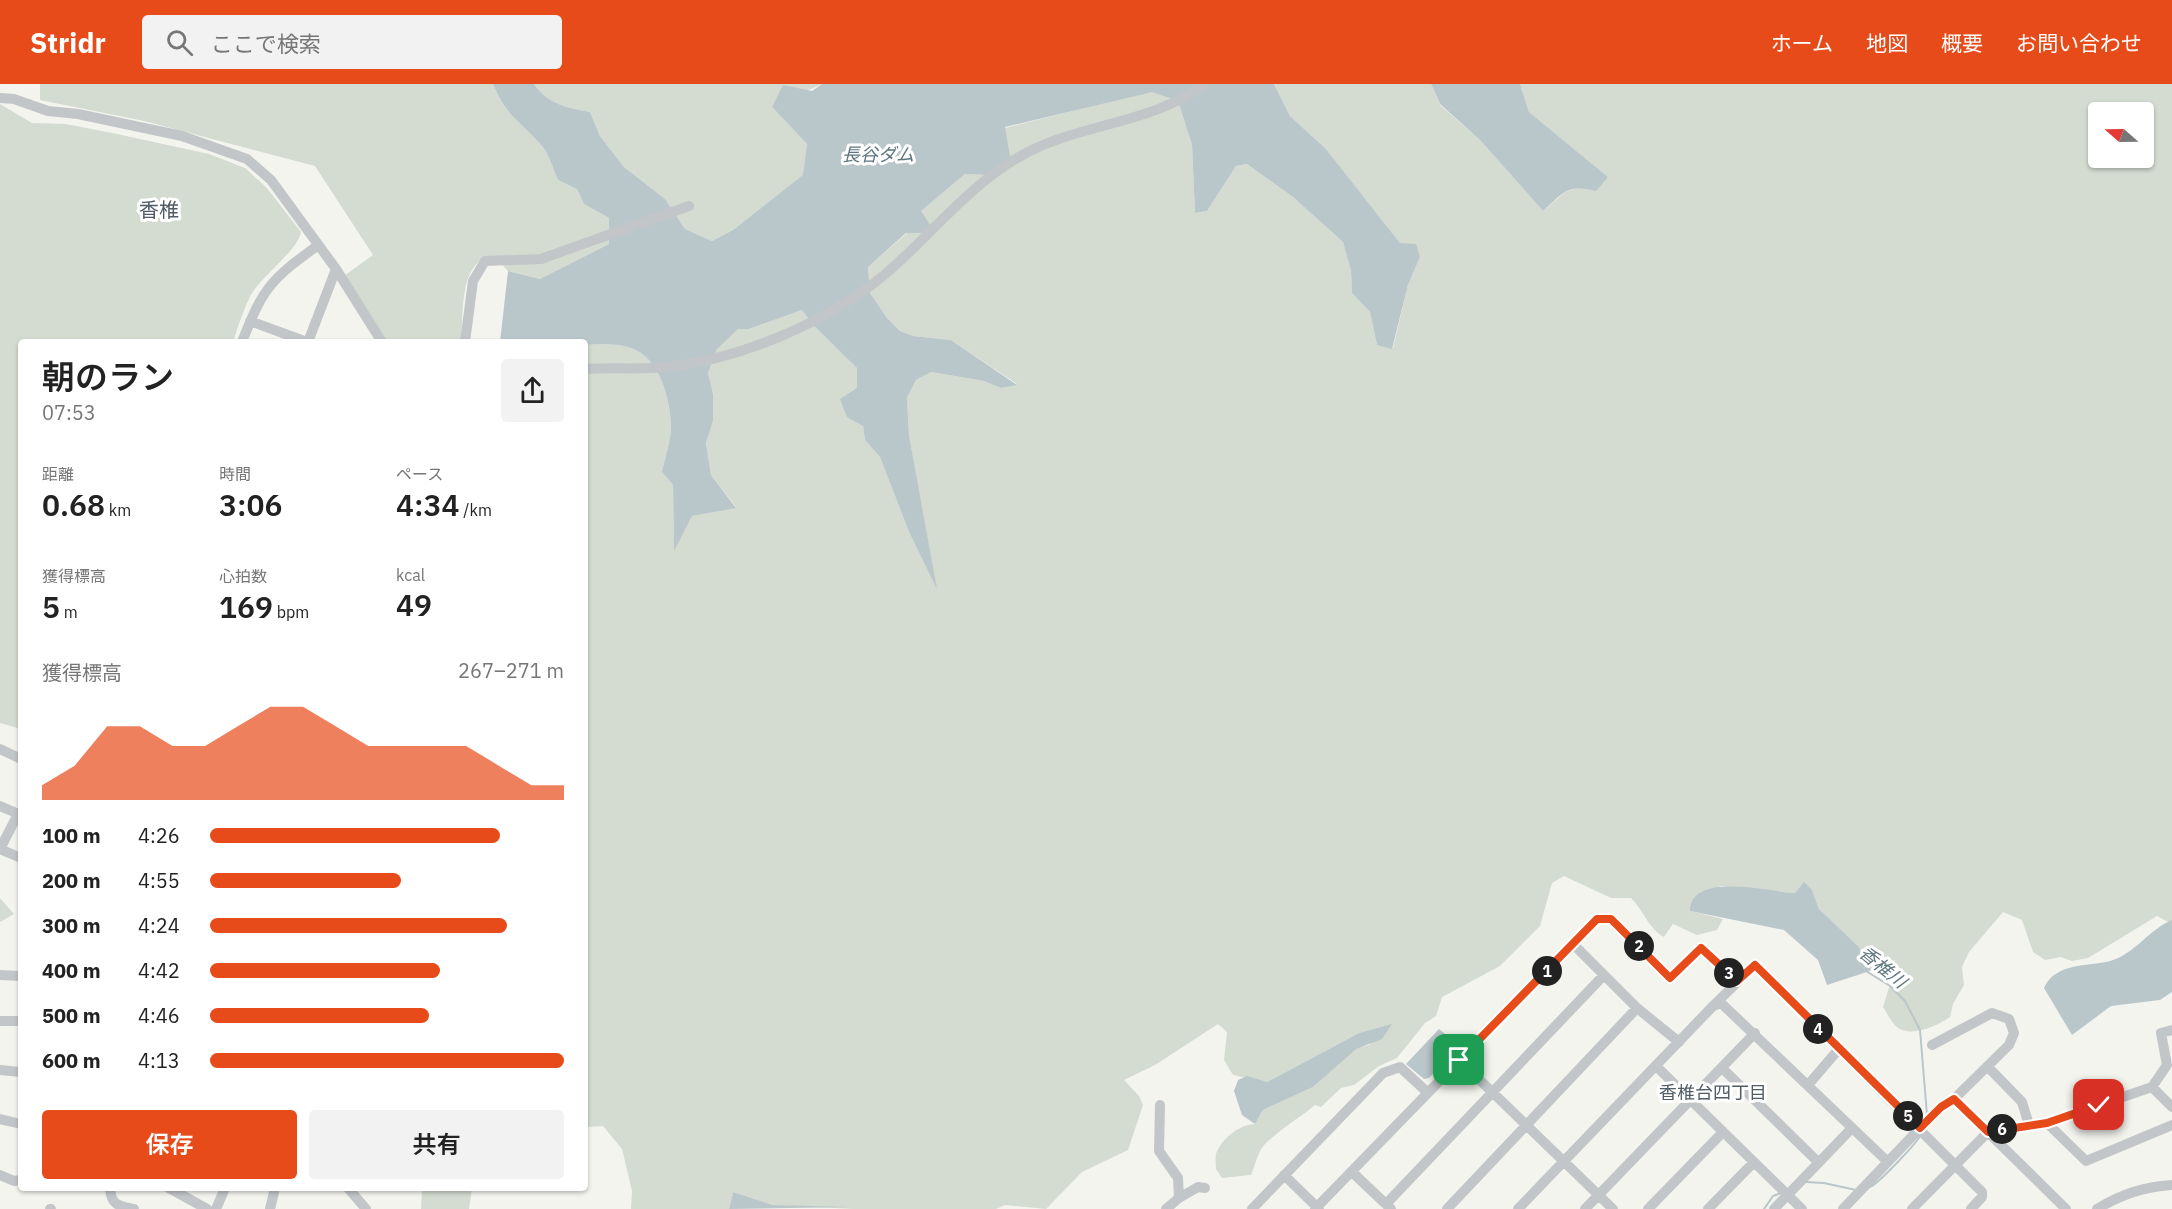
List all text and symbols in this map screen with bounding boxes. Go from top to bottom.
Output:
search box [142,15,562,69]
text: Stridr [30,24,106,61]
icon: search [163,26,196,59]
text: ここで検索 [211,29,321,58]
text: ホーム [1771,29,1833,57]
text: 地図 [1866,29,1908,57]
text: 概要 [1941,29,1983,57]
text: お問い合わせ [2016,29,2142,57]
north arrow [2088,102,2154,168]
map controls [2088,102,2154,168]
water label: 長谷ダム [842,143,914,166]
district label: 香椎 [139,196,179,223]
text: 朝のラン [42,355,174,398]
button: share [501,359,564,422]
text: 07:53 [42,399,96,426]
text: 距離 [42,464,74,484]
text: 時間 [219,464,251,484]
text: ペース [396,464,443,484]
text: 0.68 [42,485,105,524]
text: 3:06 [219,485,283,524]
text: 4:34 [396,485,460,524]
text: km [105,500,131,520]
text: /km [460,500,492,520]
text: kcal [396,565,425,585]
text: 獲得標高 [42,566,106,586]
text: 心拍数 [219,566,267,586]
text: 49 [396,585,432,624]
text: 5 [42,587,60,626]
text: 169 [219,587,273,626]
text: m [60,602,78,622]
text: bpm [273,602,309,622]
text: 267–271 m [458,657,564,684]
text: 獲得標高 [42,659,122,686]
text: 100 m [42,822,101,849]
text: 4:26 [138,822,180,849]
text: 200 m [42,867,101,894]
text: 4:55 [138,867,180,894]
text: 300 m [42,912,101,939]
text: 4:24 [138,912,180,939]
pin: 2 [1624,931,1654,961]
text: 2 [1634,936,1644,956]
water label: 香椎川 [1855,941,1913,994]
pin: 1 [1532,956,1562,986]
text: 400 m [42,957,101,984]
text: 4:42 [138,957,180,984]
pin: 3 [1714,958,1744,988]
text: 1 [1542,961,1552,981]
text: 3 [1724,963,1734,983]
text: 500 m [42,1002,101,1029]
text: 4:46 [138,1002,180,1029]
pin: 4 [1803,1014,1833,1044]
text: 4 [1813,1019,1823,1039]
pin [1433,1034,1484,1085]
icon: arrive [1442,1043,1475,1076]
text: 600 m [42,1047,101,1074]
text: 4:13 [138,1047,180,1074]
pin [2073,1079,2124,1130]
district label: 香椎台四丁目 [1659,1081,1767,1104]
icon: check [2082,1088,2115,1121]
pin: 5 [1893,1101,1923,1131]
text: 5 [1903,1106,1913,1126]
button: 保存 [42,1110,297,1179]
button: 共有 [309,1110,564,1179]
pin: 6 [1987,1114,2017,1144]
text: 6 [1997,1119,2007,1139]

